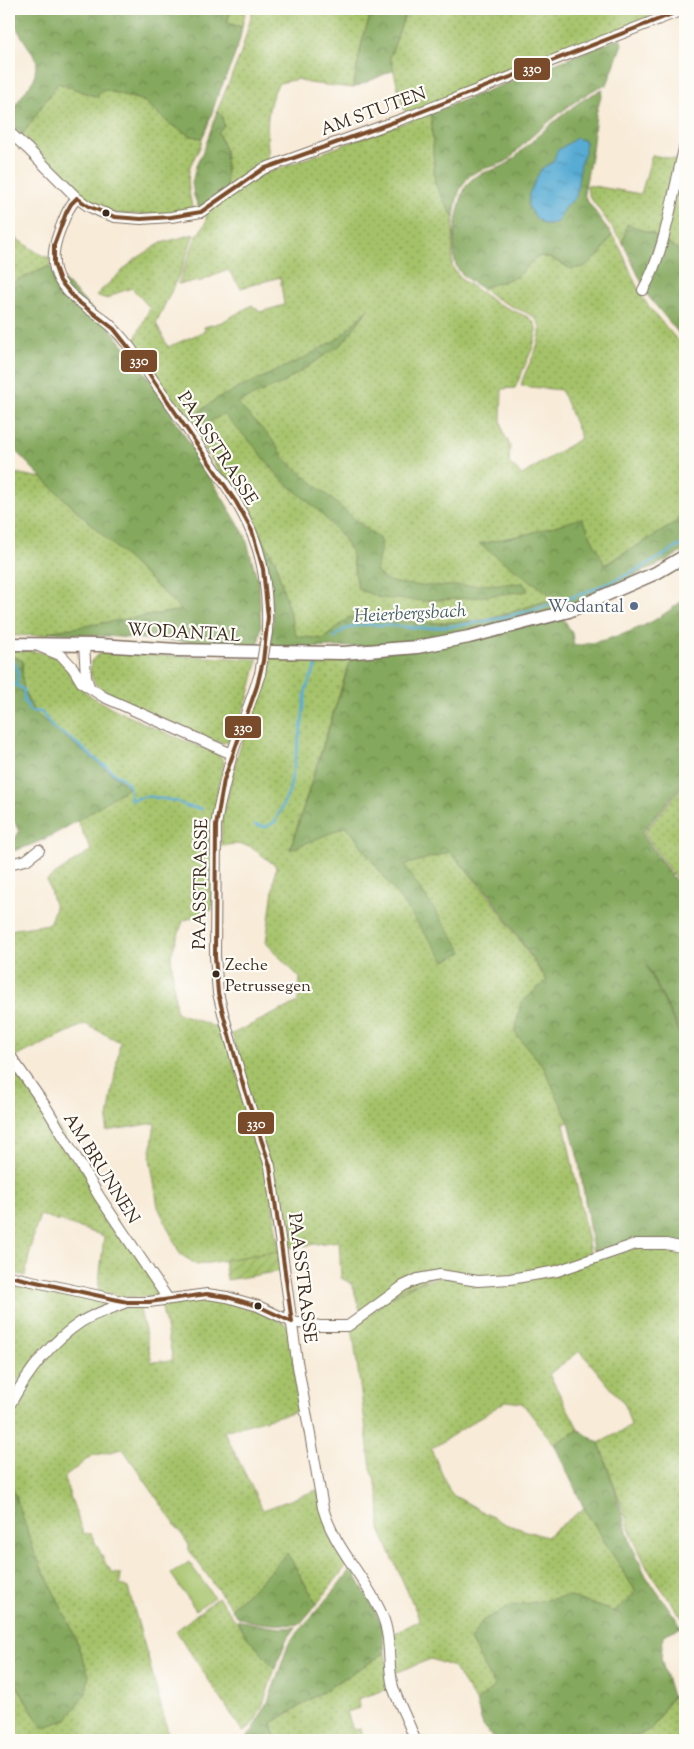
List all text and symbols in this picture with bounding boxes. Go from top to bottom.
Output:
line badge: 330 [513,57,551,81]
text: 330 [523,60,542,80]
street label: AM STUTEN [317,82,430,144]
unlabelled marker [101,208,111,218]
line badge: 330 [120,349,158,373]
text: 330 [130,352,149,372]
street label: PAASSTRASSE [170,387,263,511]
place label: Wodantal [548,595,624,621]
water label: Heierbergsbach [353,598,468,631]
marker: Wodantal [628,600,640,612]
street label: WODANTAL [126,618,242,650]
line badge: 330 [224,715,262,739]
text: 330 [234,719,253,739]
street label: PAASSTRASSE [188,818,216,950]
place label: Zeche Petrussegen [225,954,311,999]
marker: Zeche Petrussegen [211,969,221,979]
street label: AM BRUNNEN [56,1108,145,1230]
line badge: 330 [237,1111,275,1135]
text: 330 [247,1115,266,1135]
street label: PAASSTRASSE [280,1212,322,1345]
unlabelled marker [253,1301,263,1311]

